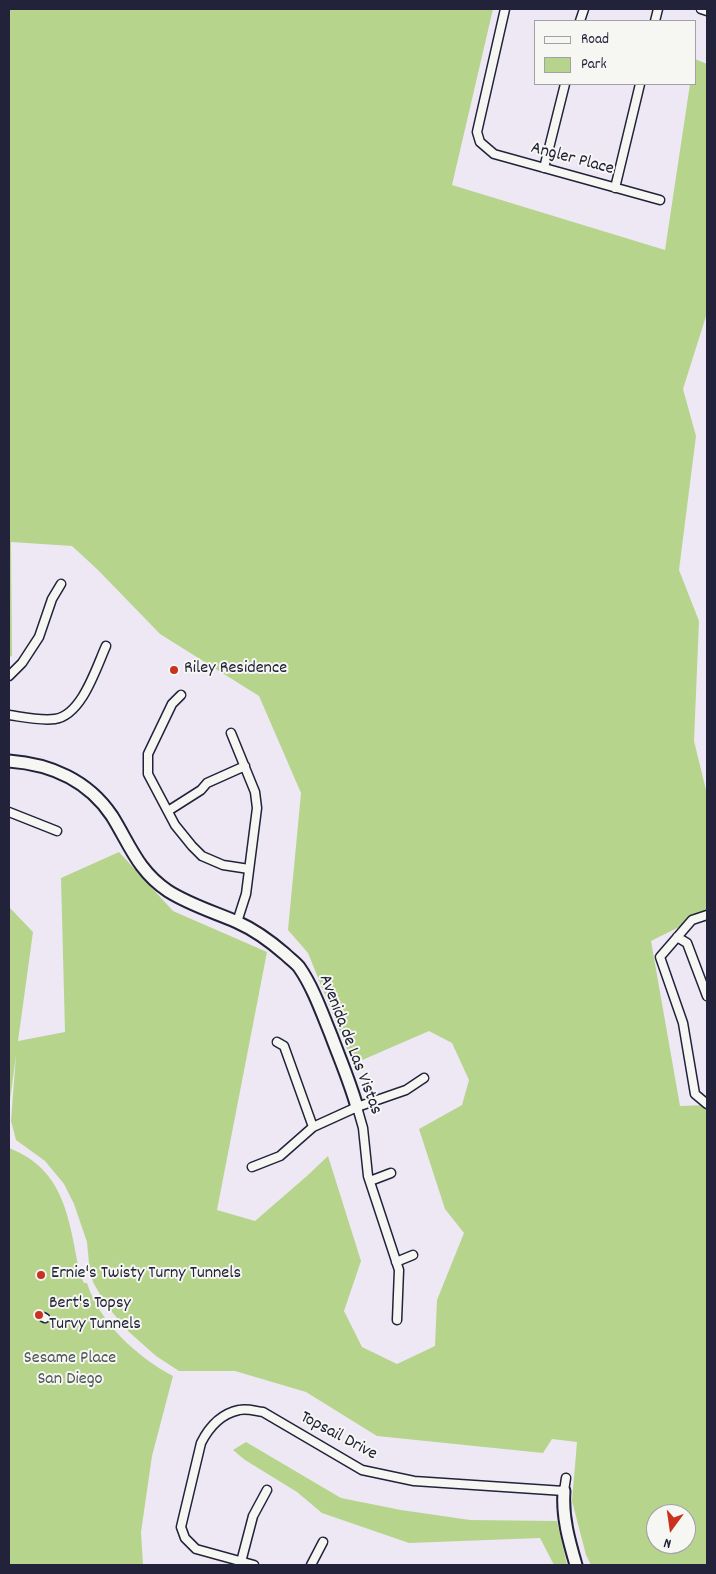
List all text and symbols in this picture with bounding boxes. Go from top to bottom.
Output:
legend [534,20,696,85]
text: Road [581,29,609,51]
text: Park [581,54,607,76]
street label: Angler Place [528,139,616,181]
place label: Riley Residence [184,659,287,681]
marker: Riley Residence [168,664,180,676]
street label: Avenida de Las Vistas [312,972,386,1118]
place label: Ernie's Twisty Turny Tunnels [51,1264,241,1286]
marker: Ernie's Twisty Turny Tunnels [35,1269,47,1281]
place label: Bert's Topsy Turvy Tunnels [49,1294,141,1336]
marker: Bert's Topsy Turvy Tunnels [33,1309,45,1321]
park label: Sesame Place San Diego [24,1349,116,1392]
street label: Topsail Drive [296,1408,380,1466]
north arrow [646,1504,696,1554]
text: N [662,1532,673,1553]

